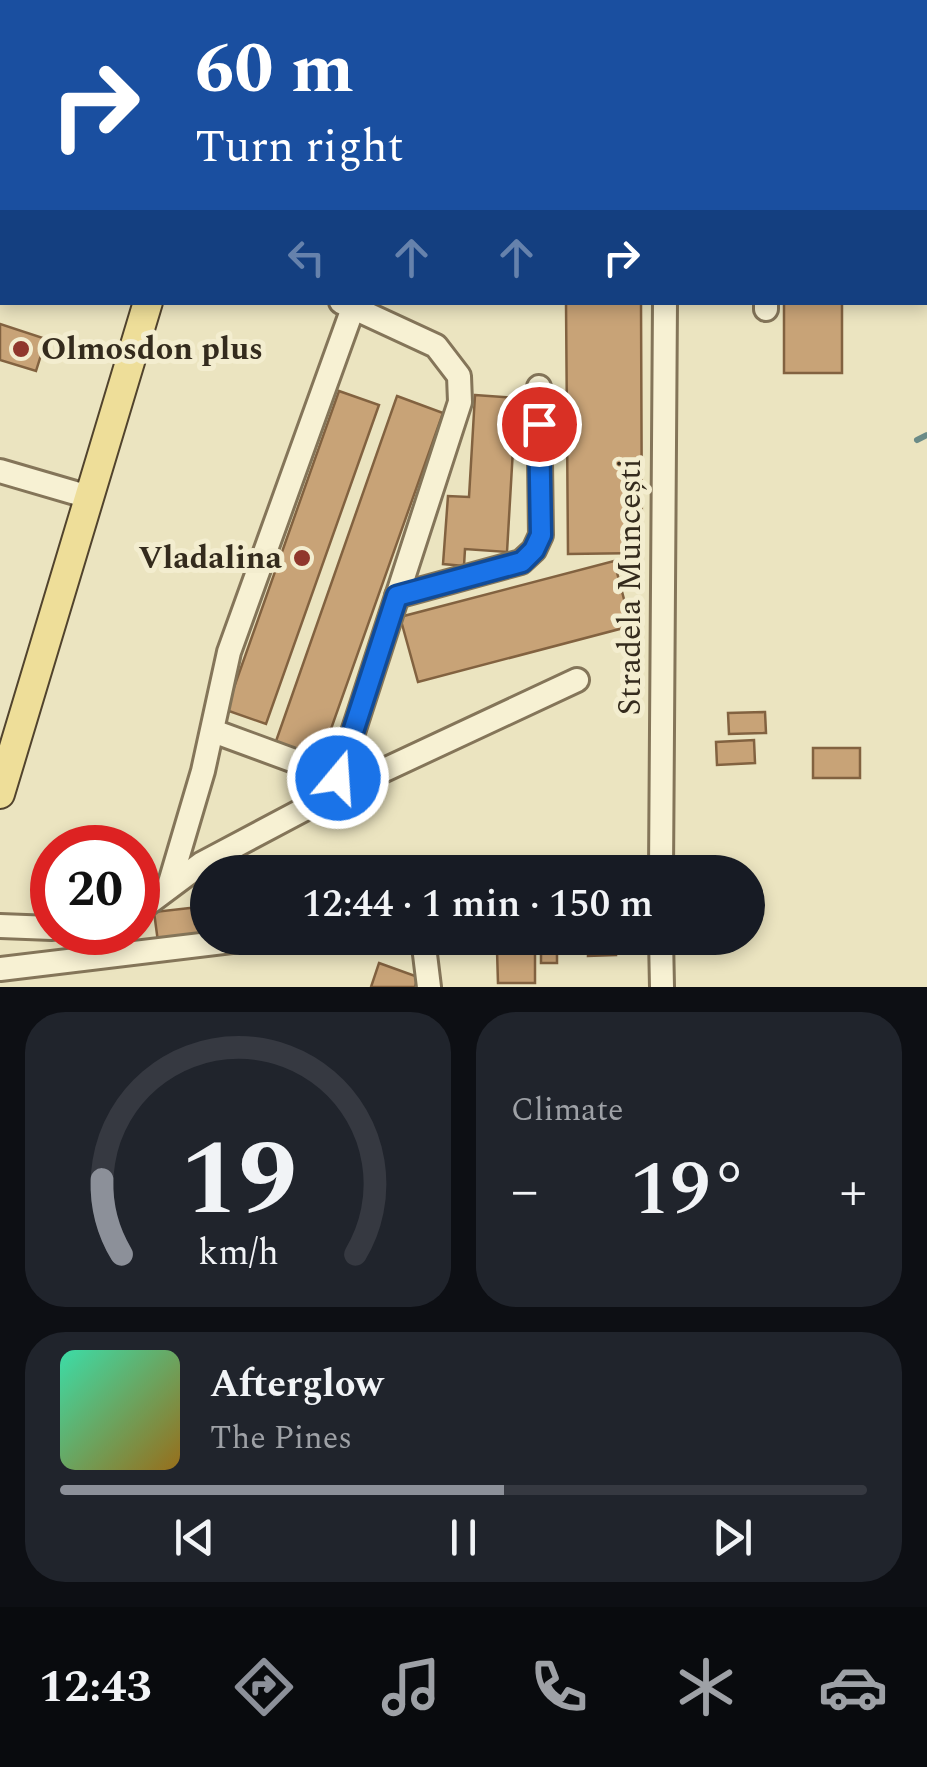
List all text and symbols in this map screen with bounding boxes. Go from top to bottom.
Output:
text: 60 m [195,17,354,123]
icon: right [30,40,160,170]
text: Turn right [195,113,404,182]
icon: left [279,230,334,285]
icon: ahead [384,230,439,285]
icon: ahead [489,230,544,285]
icon: right [594,230,649,285]
place label: Olmosdon plus [41,325,263,374]
marker: Olmosdon plus [10,338,32,360]
pin [497,382,582,467]
icon: arrive [512,397,567,452]
street label: Stradela Muncești [606,459,655,716]
place label: Vladalina [138,534,283,583]
marker: Vladalina [291,547,313,569]
position arrow [286,726,390,830]
speed limit sign: 20 [30,825,160,955]
text: 12:44 · 1 min · 150 m [302,876,653,934]
text: Climate [511,1086,623,1135]
text: 19 [180,1102,296,1260]
text: 19° [630,1134,748,1248]
text: − [511,1150,539,1233]
text: + [839,1150,867,1233]
text: km/h [198,1226,278,1281]
text: Afterglow [210,1356,383,1414]
text: The Pines [210,1414,352,1463]
icon: previous [167,1510,222,1565]
icon: pause [436,1510,491,1565]
icon: next [705,1510,760,1565]
icon: directions [229,1652,299,1722]
icon: music [376,1652,446,1722]
icon: phone [524,1652,594,1722]
icon: climate [671,1652,741,1722]
icon: car [818,1652,888,1722]
text: 12:43 [39,1653,152,1722]

